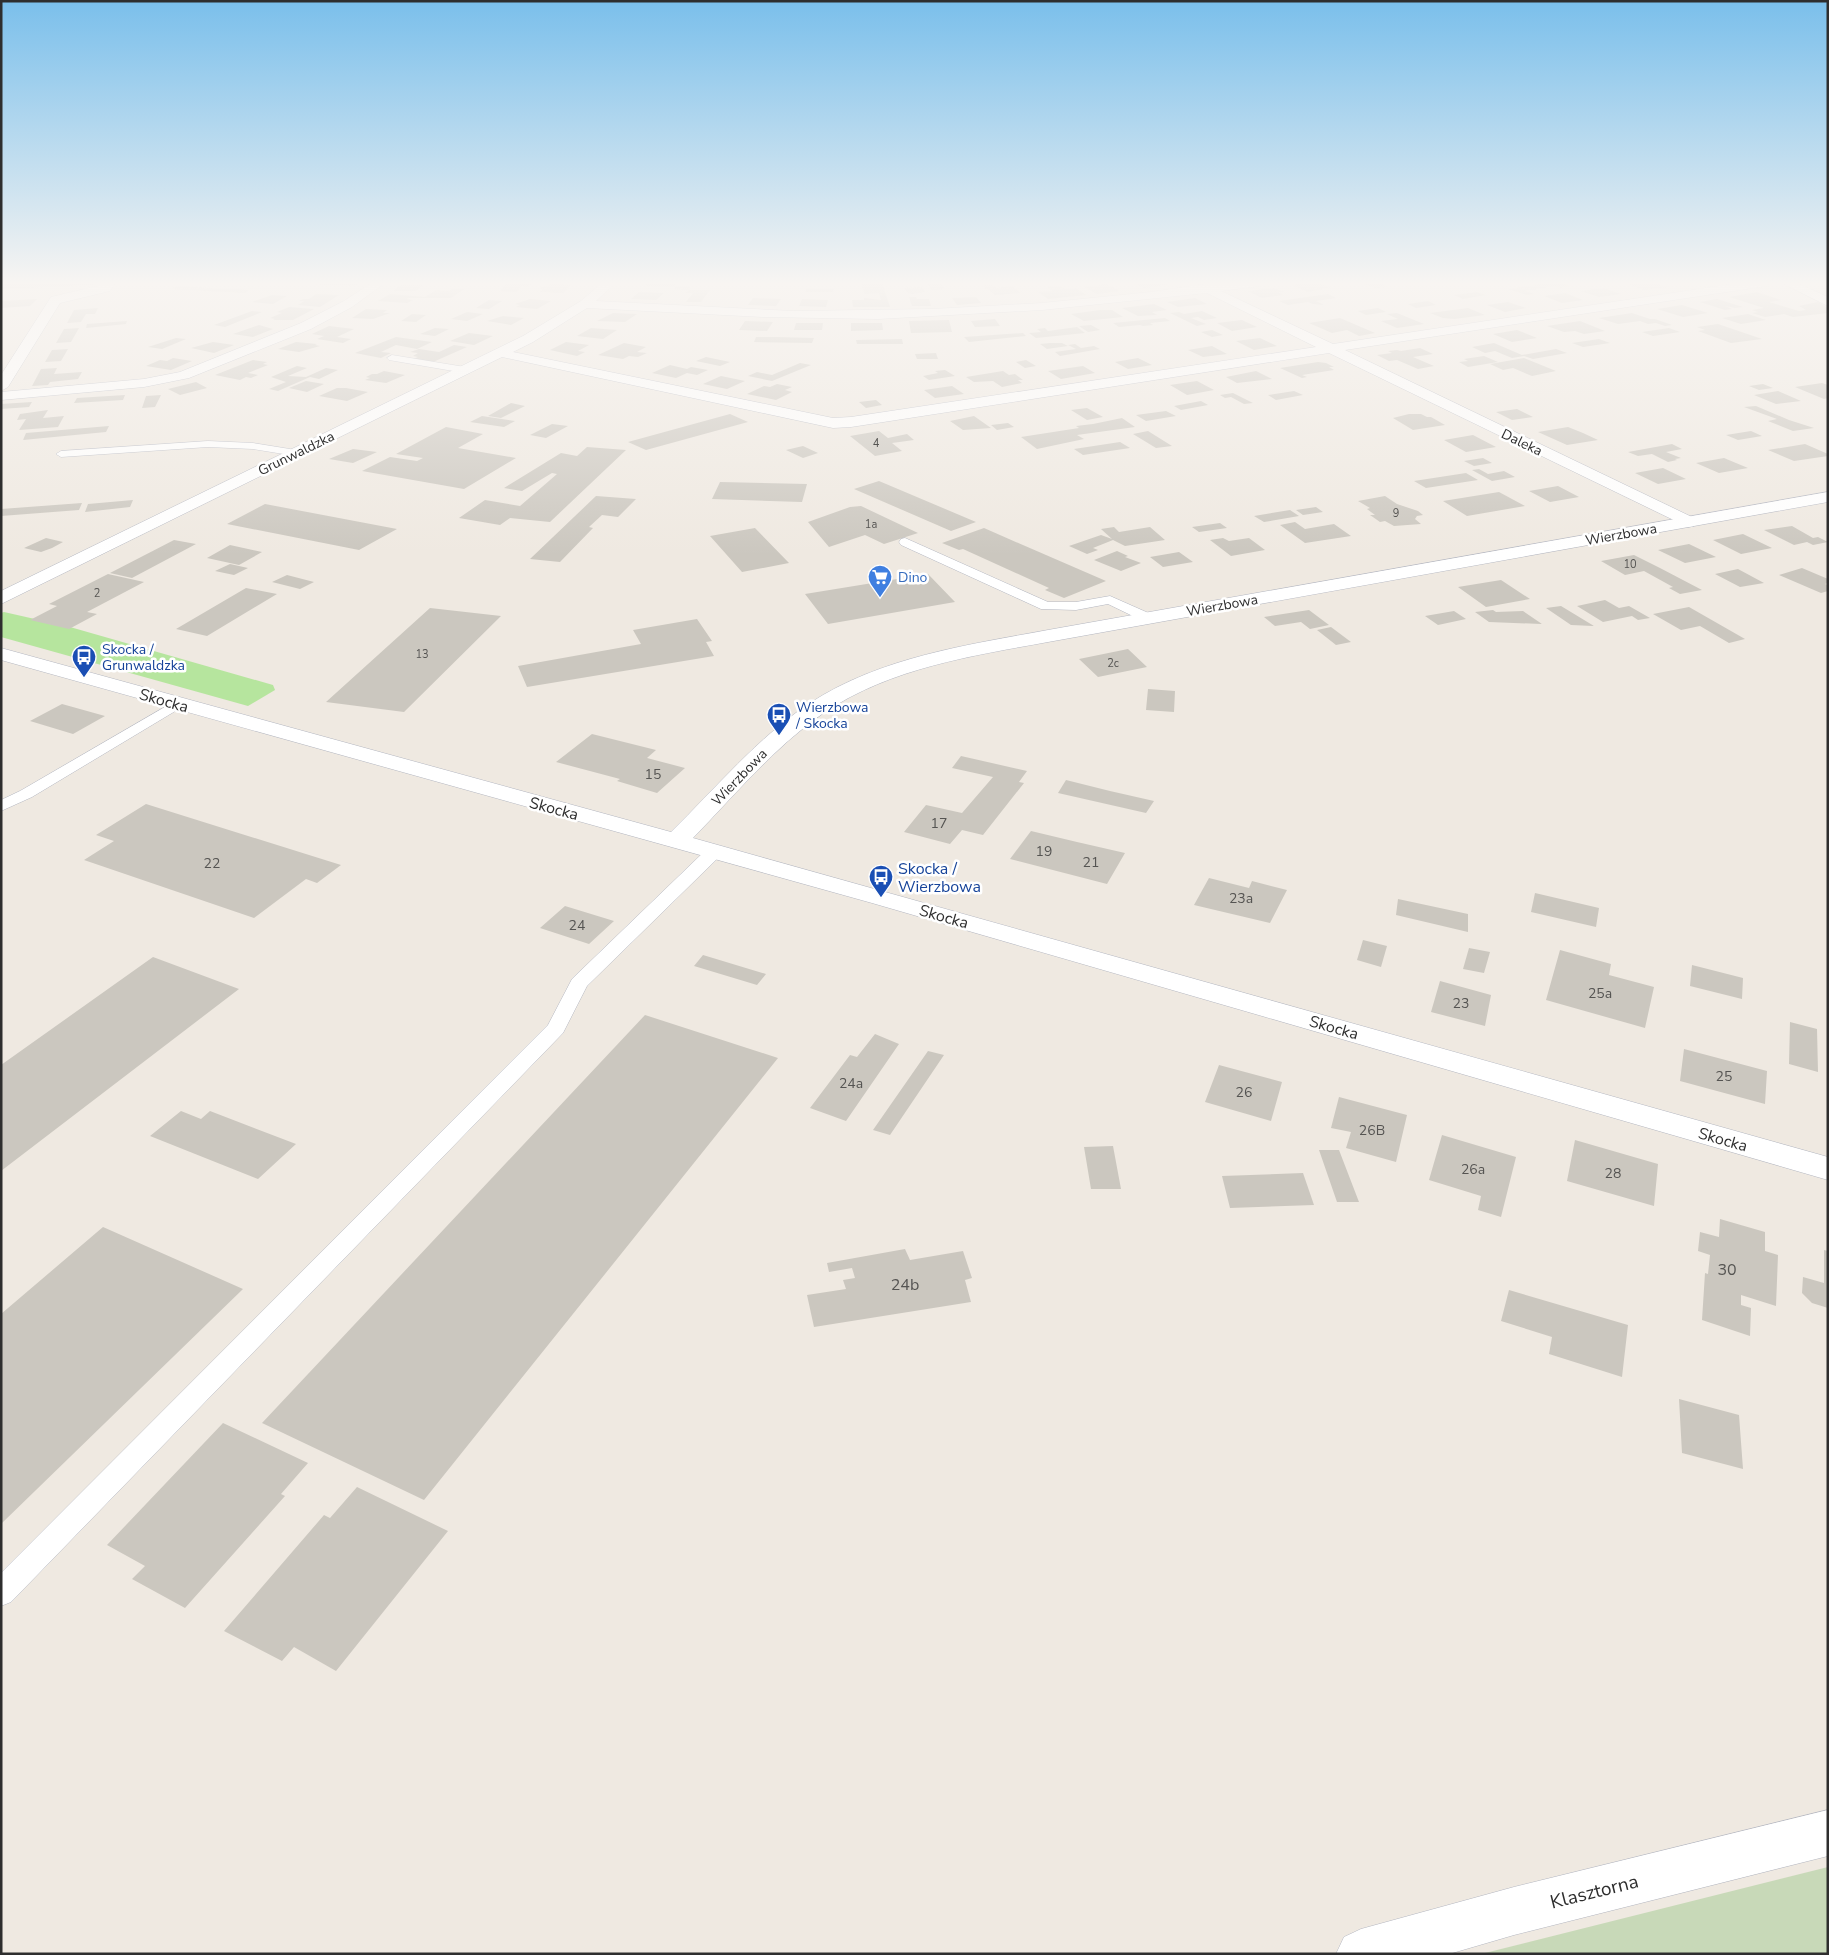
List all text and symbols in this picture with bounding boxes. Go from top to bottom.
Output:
street label: Daleka [1498,424,1546,461]
street label: Grunwaldzka [255,427,338,480]
house number: 4 [873,436,880,451]
house number: 9 [1393,506,1399,521]
house number: 1a [865,517,877,532]
street label: Wierzbowa [1584,519,1658,550]
house number: 10 [1623,557,1637,572]
supermarket icon: Dino [867,564,893,598]
place label: Dino [898,568,928,587]
house number: 2 [94,586,100,601]
street label: Wierzbowa [1185,590,1259,621]
place label: Skocka / Grunwaldzka [102,640,185,675]
bus stop icon: Skocka / Grunwaldzka [71,644,97,678]
house number: 13 [415,647,429,662]
house number: 2c [1107,656,1119,671]
street label: Skocka [136,683,191,718]
place label: Wierzbowa / Skocka [795,698,869,733]
bus stop icon: Wierzbowa / Skocka [766,702,792,736]
street label: Wierzbowa [707,745,771,810]
house number: 15 [645,765,661,784]
street label: Skocka [527,792,581,826]
house number: 17 [931,814,947,833]
house number: 19 [1036,842,1052,861]
house number: 21 [1083,853,1099,872]
house number: 22 [204,854,220,873]
place label: Skocka / Wierzbowa [898,858,981,898]
bus stop icon: Skocka / Wierzbowa [868,864,894,898]
house number: 23a [1229,889,1253,908]
street label: Skocka [916,899,971,934]
house number: 24 [569,916,585,935]
house number: 25a [1588,984,1612,1003]
house number: 23 [1453,994,1469,1013]
street label: Skocka [1306,1010,1361,1045]
house number: 25 [1716,1067,1732,1086]
house number: 24a [839,1074,863,1093]
house number: 26 [1236,1083,1252,1102]
house number: 26B [1359,1121,1385,1140]
street label: Skocka [1695,1122,1750,1157]
house number: 26a [1461,1160,1485,1179]
house number: 28 [1605,1164,1621,1183]
house number: 30 [1717,1259,1737,1281]
house number: 24b [891,1274,919,1296]
street label: Klasztorna [1547,1868,1641,1915]

